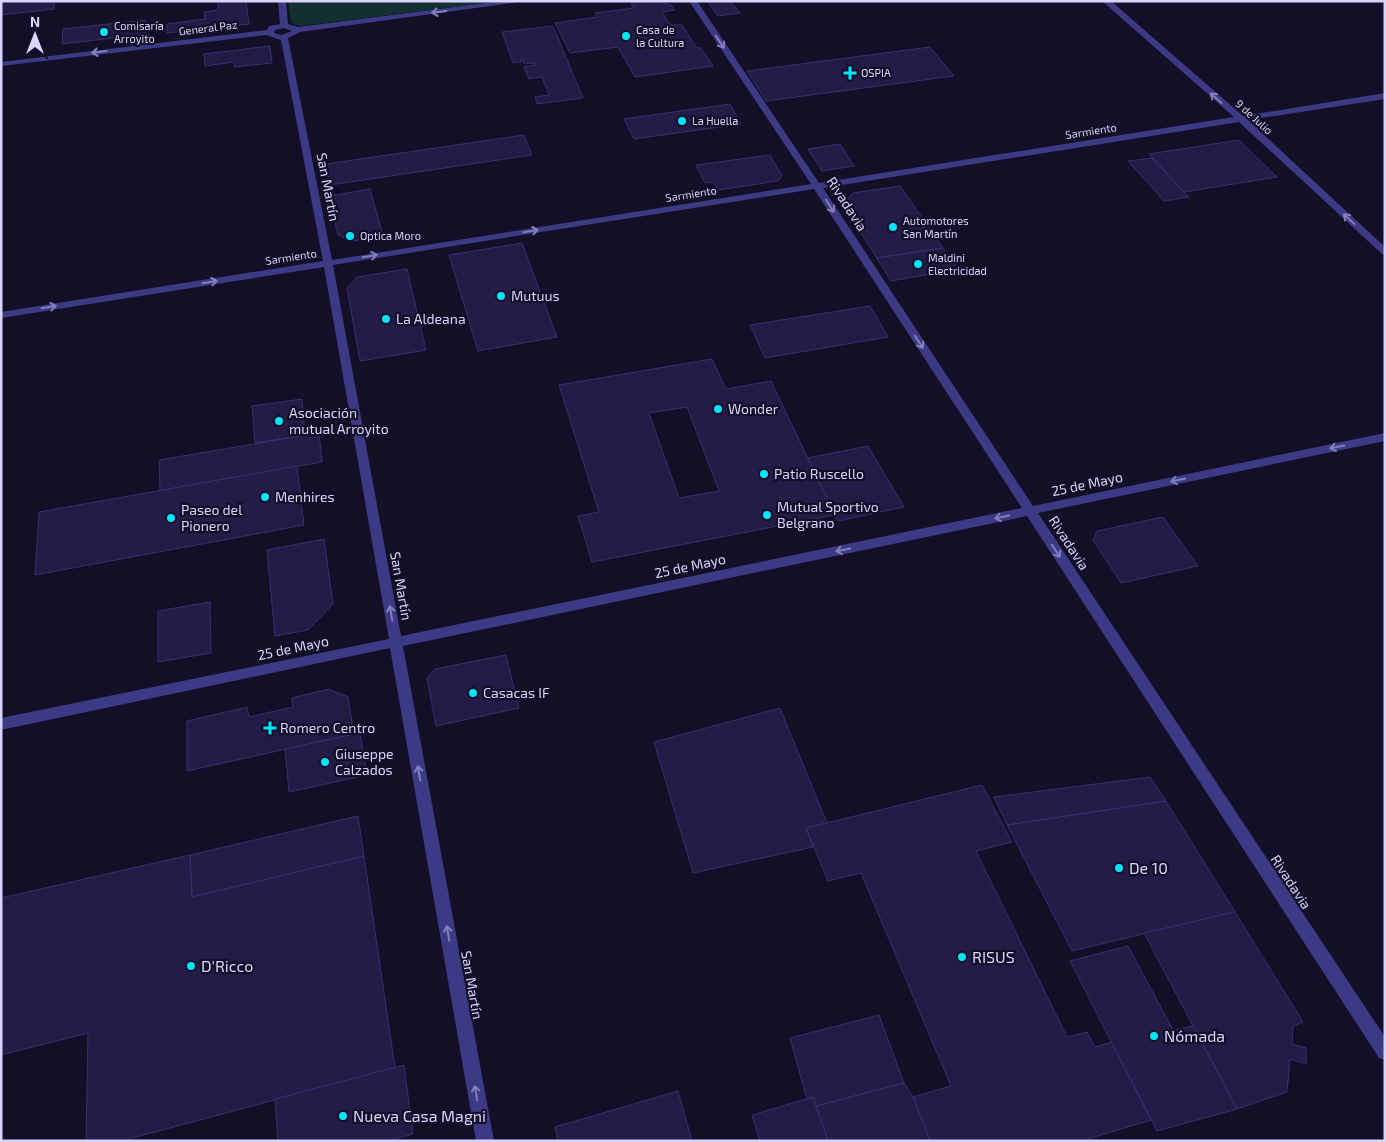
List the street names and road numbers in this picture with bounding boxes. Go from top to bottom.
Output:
street label: General Paz [178,17,238,38]
street label: 9 de Julio [1233,97,1276,137]
street label: Sarmiento [1064,120,1117,141]
street label: San Martín [314,151,343,223]
street label: Rivadavia [824,173,871,234]
street label: Sarmiento [664,183,717,204]
street label: Sarmiento [264,246,317,267]
street label: 25 de Mayo [1050,468,1124,499]
street label: Rivadavia [1046,512,1093,573]
street label: San Martín [387,550,416,622]
street label: 25 de Mayo [653,550,727,581]
street label: 25 de Mayo [256,632,330,663]
street label: Rivadavia [1268,851,1315,912]
street label: San Martín [458,949,487,1021]

